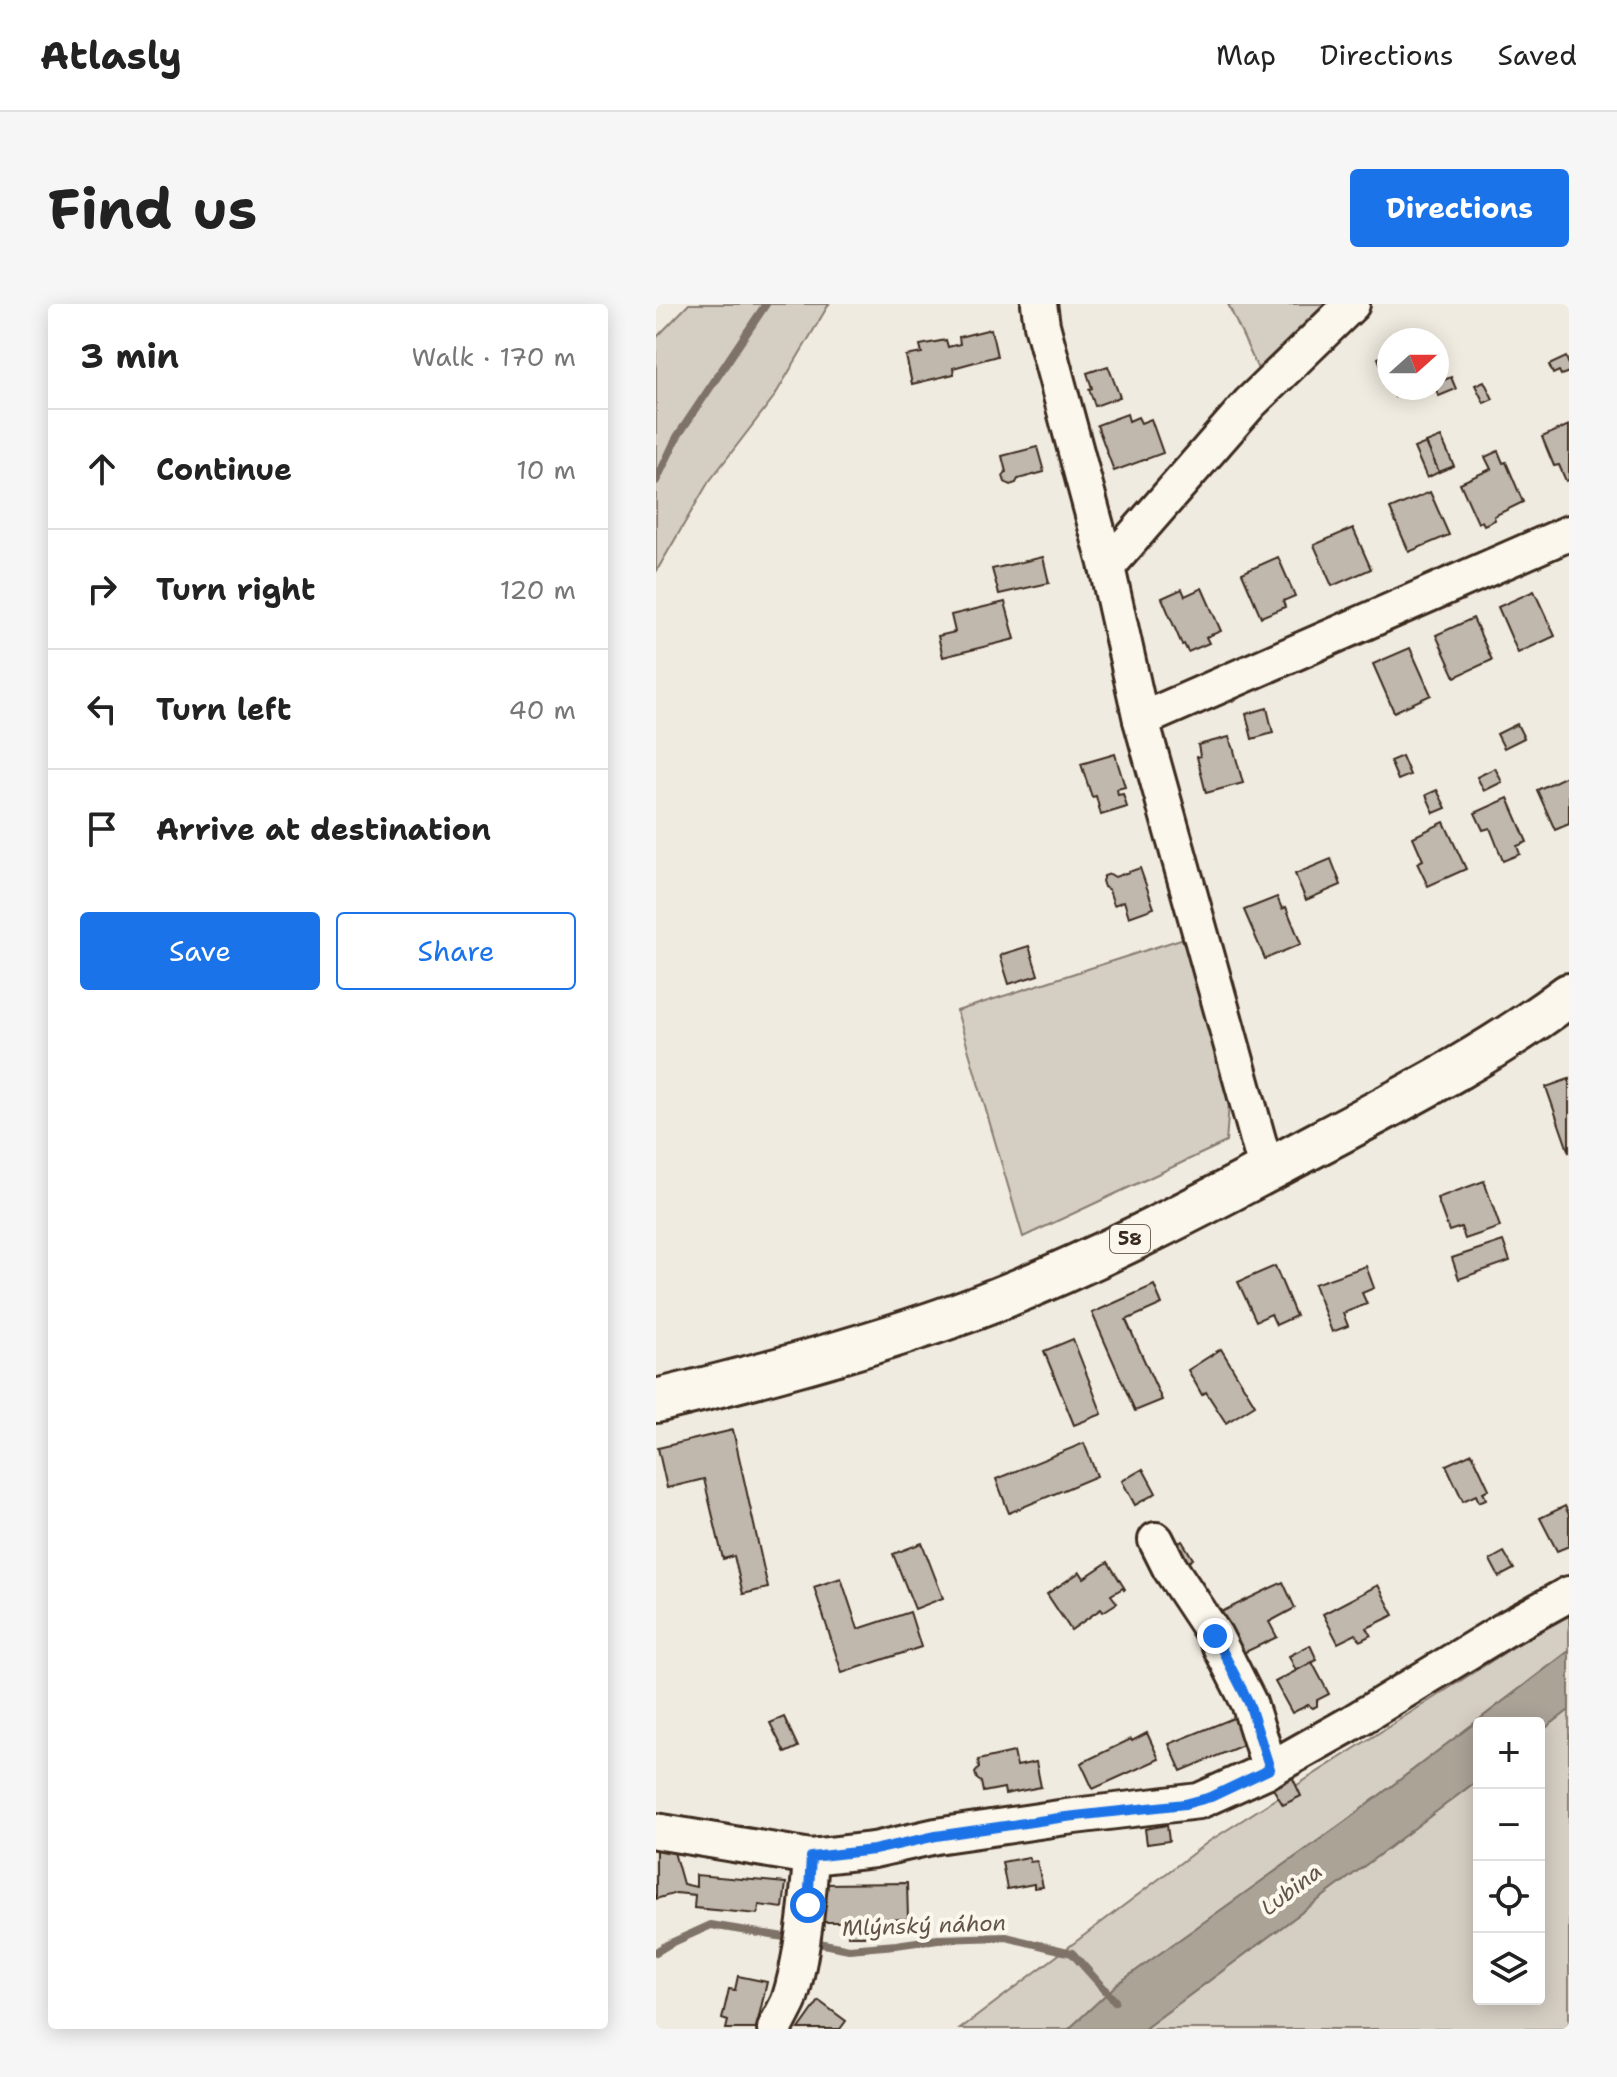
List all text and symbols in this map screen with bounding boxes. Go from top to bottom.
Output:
text: Atlasly [40,30,182,81]
text: Map [1216,36,1276,74]
text: Directions [1320,36,1454,74]
text: Saved [1498,36,1577,74]
button: Directions [1350,169,1569,247]
text: Find us [48,171,257,246]
north arrow [1377,328,1449,400]
text: 3 min [80,333,179,379]
text: Walk · 170 m [412,339,576,374]
icon: ahead [80,447,124,491]
text: Continue [156,449,292,490]
text: 10 m [516,452,576,487]
icon: right [80,567,124,611]
text: Turn right [156,569,315,610]
text: 120 m [500,572,576,607]
icon: left [80,687,124,731]
text: Turn left [156,689,291,730]
text: 40 m [509,692,576,727]
icon: arrive [80,807,124,851]
text: Arrive at destination [156,809,491,850]
button: Save [80,912,320,990]
button: Share [336,912,576,990]
road number: 58 [1110,1225,1150,1253]
route end [1197,1618,1233,1654]
map controls [1473,1717,1545,2005]
button: + [1473,1717,1545,1789]
button: − [1473,1789,1545,1861]
water label: Lubina [1255,1857,1328,1922]
button: locate [1473,1861,1545,1933]
route start [790,1887,826,1923]
water label: Mlýnský náhon [842,1908,1007,1943]
button: layers [1473,1933,1545,2005]

